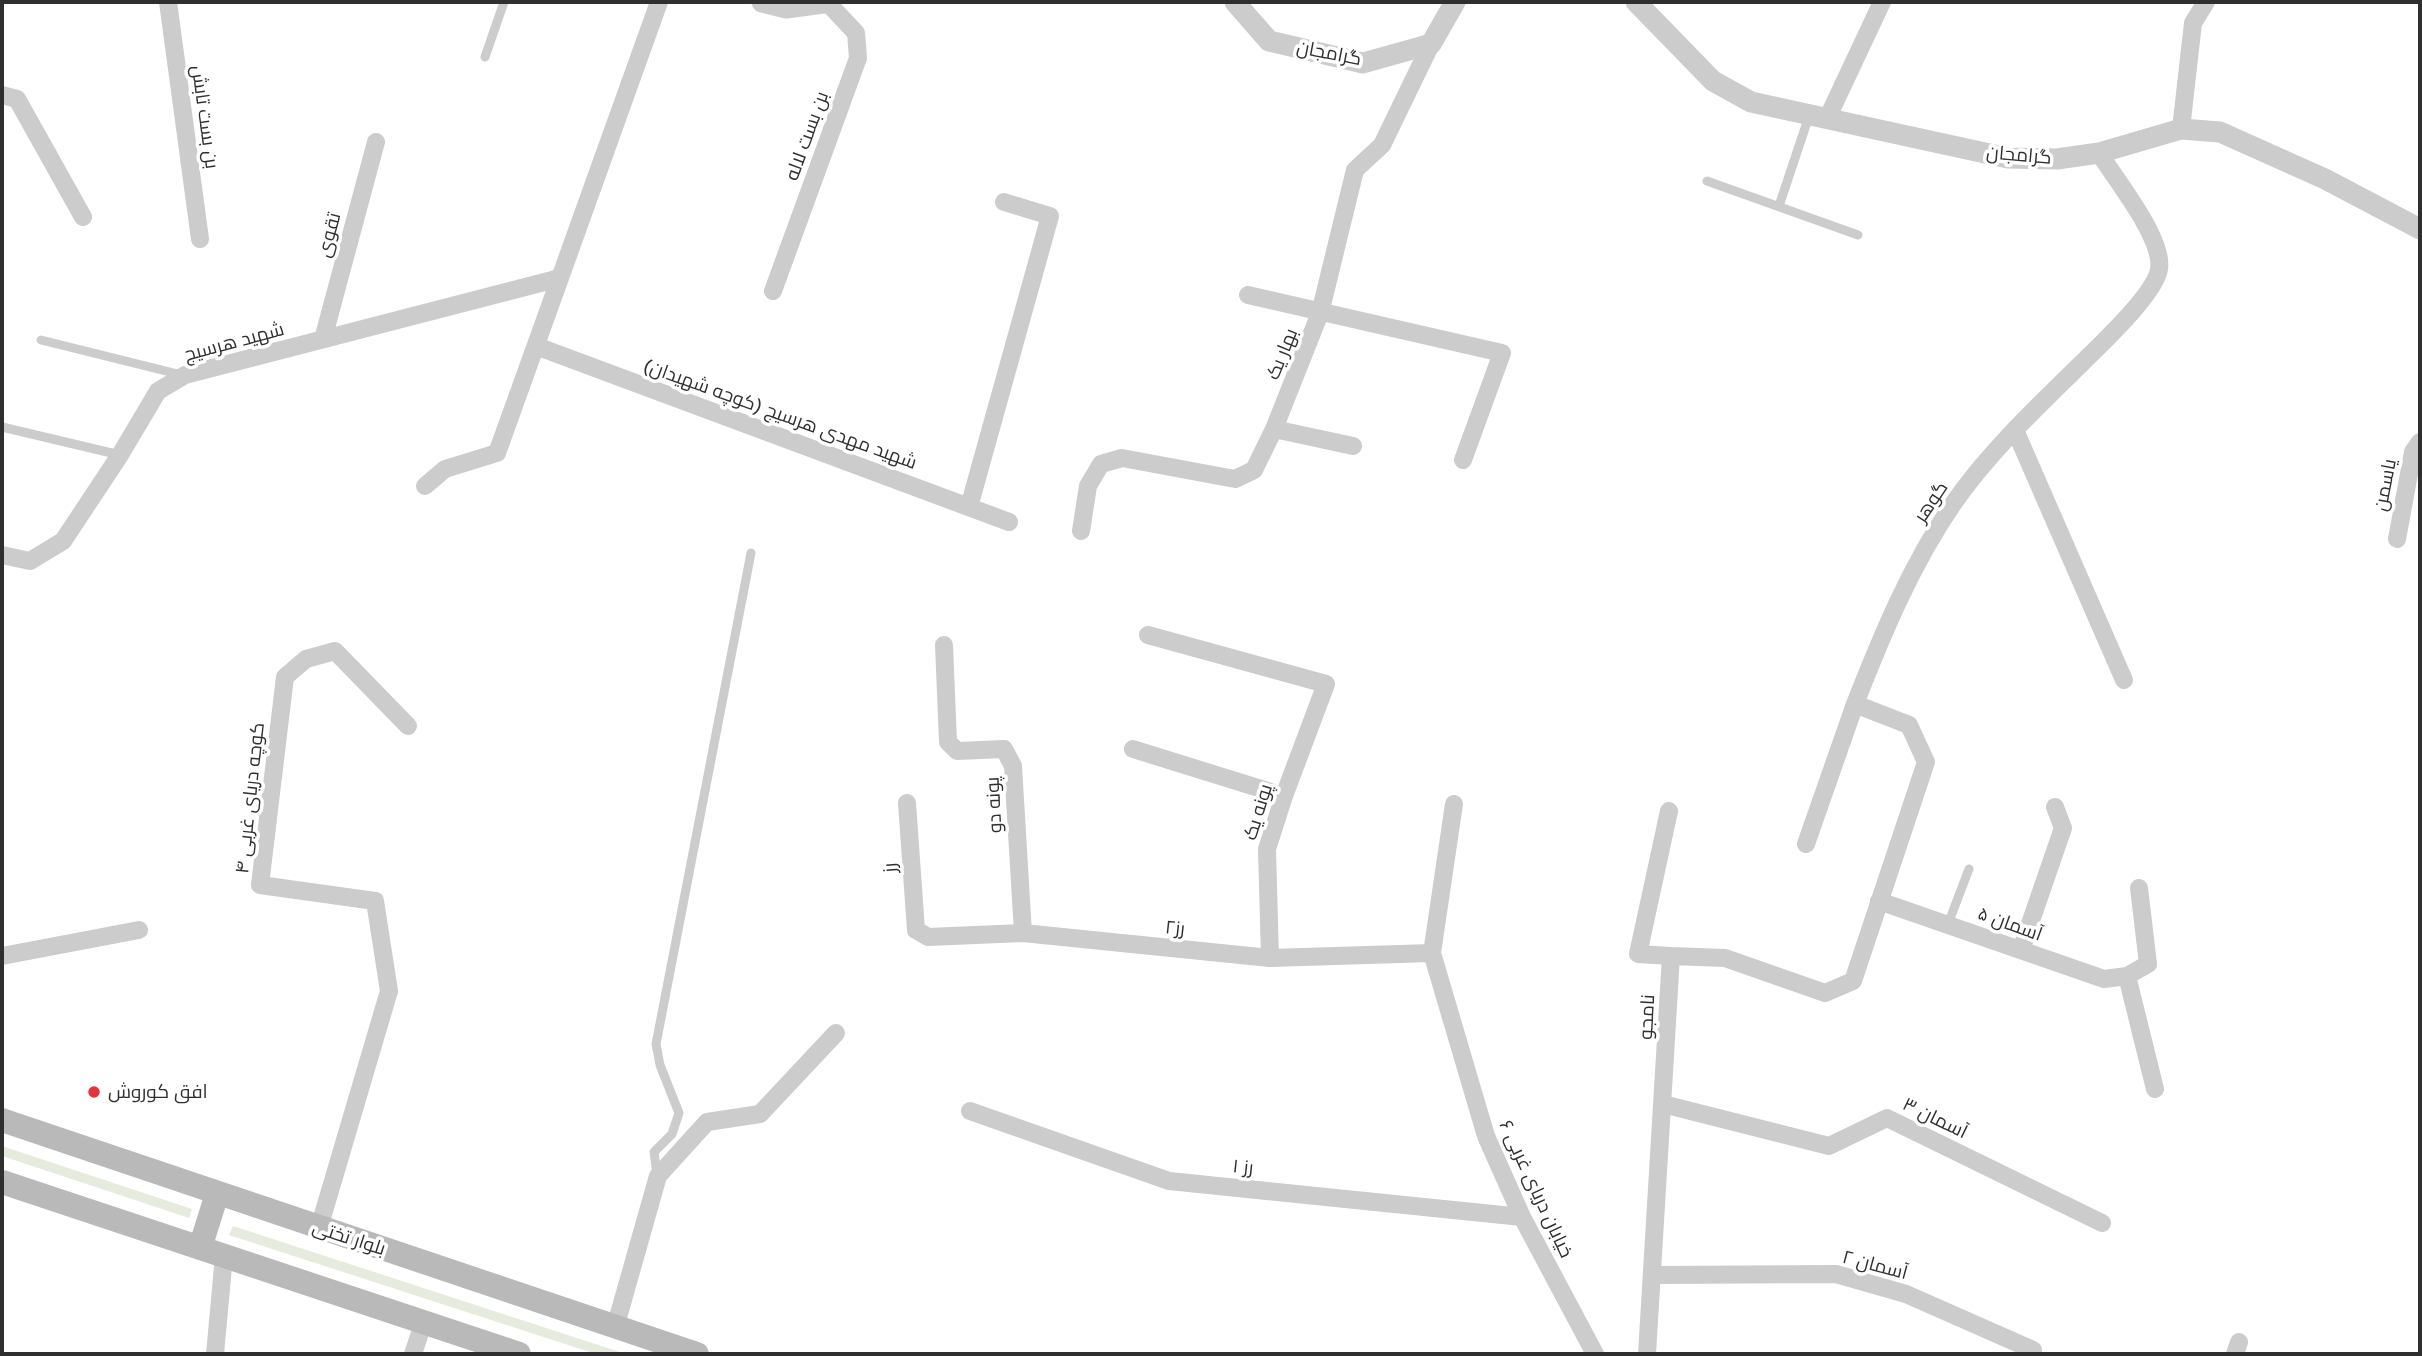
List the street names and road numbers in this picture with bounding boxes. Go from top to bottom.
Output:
street label: گرامجان [1295,36,1363,70]
street label: بن بست تابش [186,64,224,170]
street label: بن بست لاله [780,88,834,184]
street label: گرامجان [1985,141,2053,169]
street label: تقوی [312,210,346,260]
street label: شهید هرسیج [181,318,287,366]
street label: بهار یک [1261,325,1303,383]
street label: شهید مهدی هرسیج (کوچه شهیدان) [640,354,920,474]
street label: یاسمن [2369,457,2401,513]
street label: گوهر [1909,477,1953,527]
street label: کوچه دریای غربی ۴ [231,721,269,875]
street label: پونه دو [981,776,1007,834]
street label: پونه یک [1239,781,1277,843]
street label: رز [878,862,902,874]
street label: آسمان ۵ [1975,902,2045,946]
street label: رز۲ [1164,916,1186,940]
street label: نامجو [1634,994,1660,1040]
street label: آسمان ۳ [1899,1093,1971,1143]
street label: خیابان دریای غربی ۶ [1494,1117,1578,1261]
street label: رز ۱ [1232,1155,1254,1179]
street label: بلوار تختی [309,1215,389,1261]
street label: آسمان ۲ [1840,1245,1910,1285]

